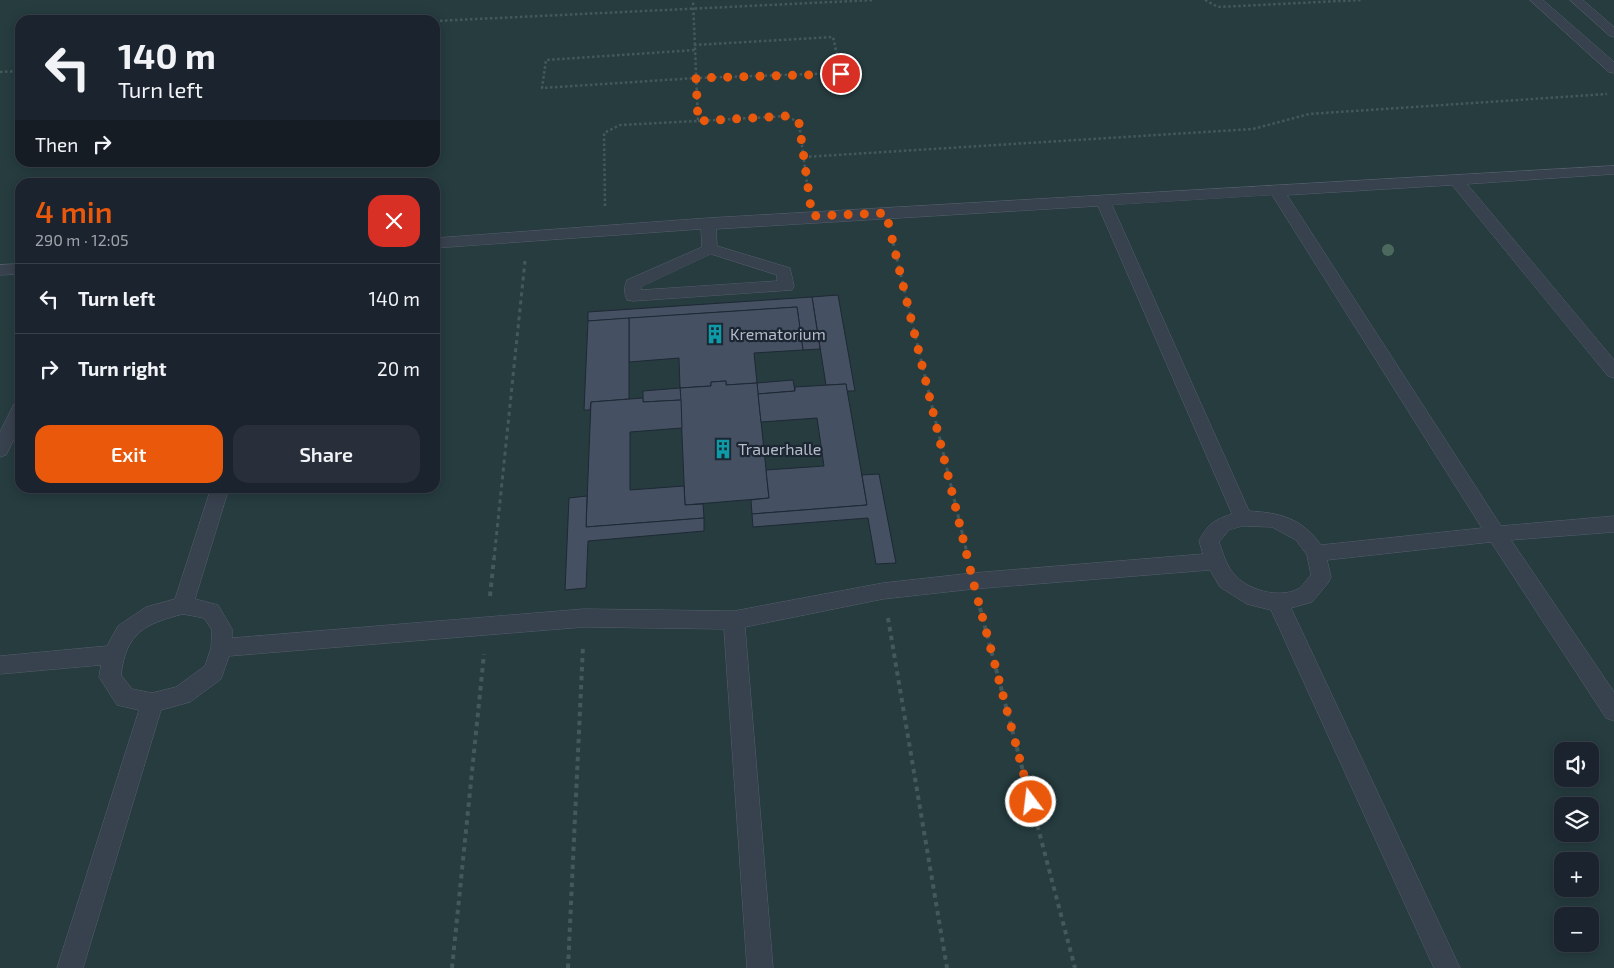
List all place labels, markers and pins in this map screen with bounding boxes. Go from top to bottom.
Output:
pin [820,53,862,95]
building icon: Krematorium [704,323,726,345]
place label: Krematorium [730,324,826,343]
building icon: Trauerhalle [712,438,734,460]
place label: Trauerhalle [738,439,821,458]

